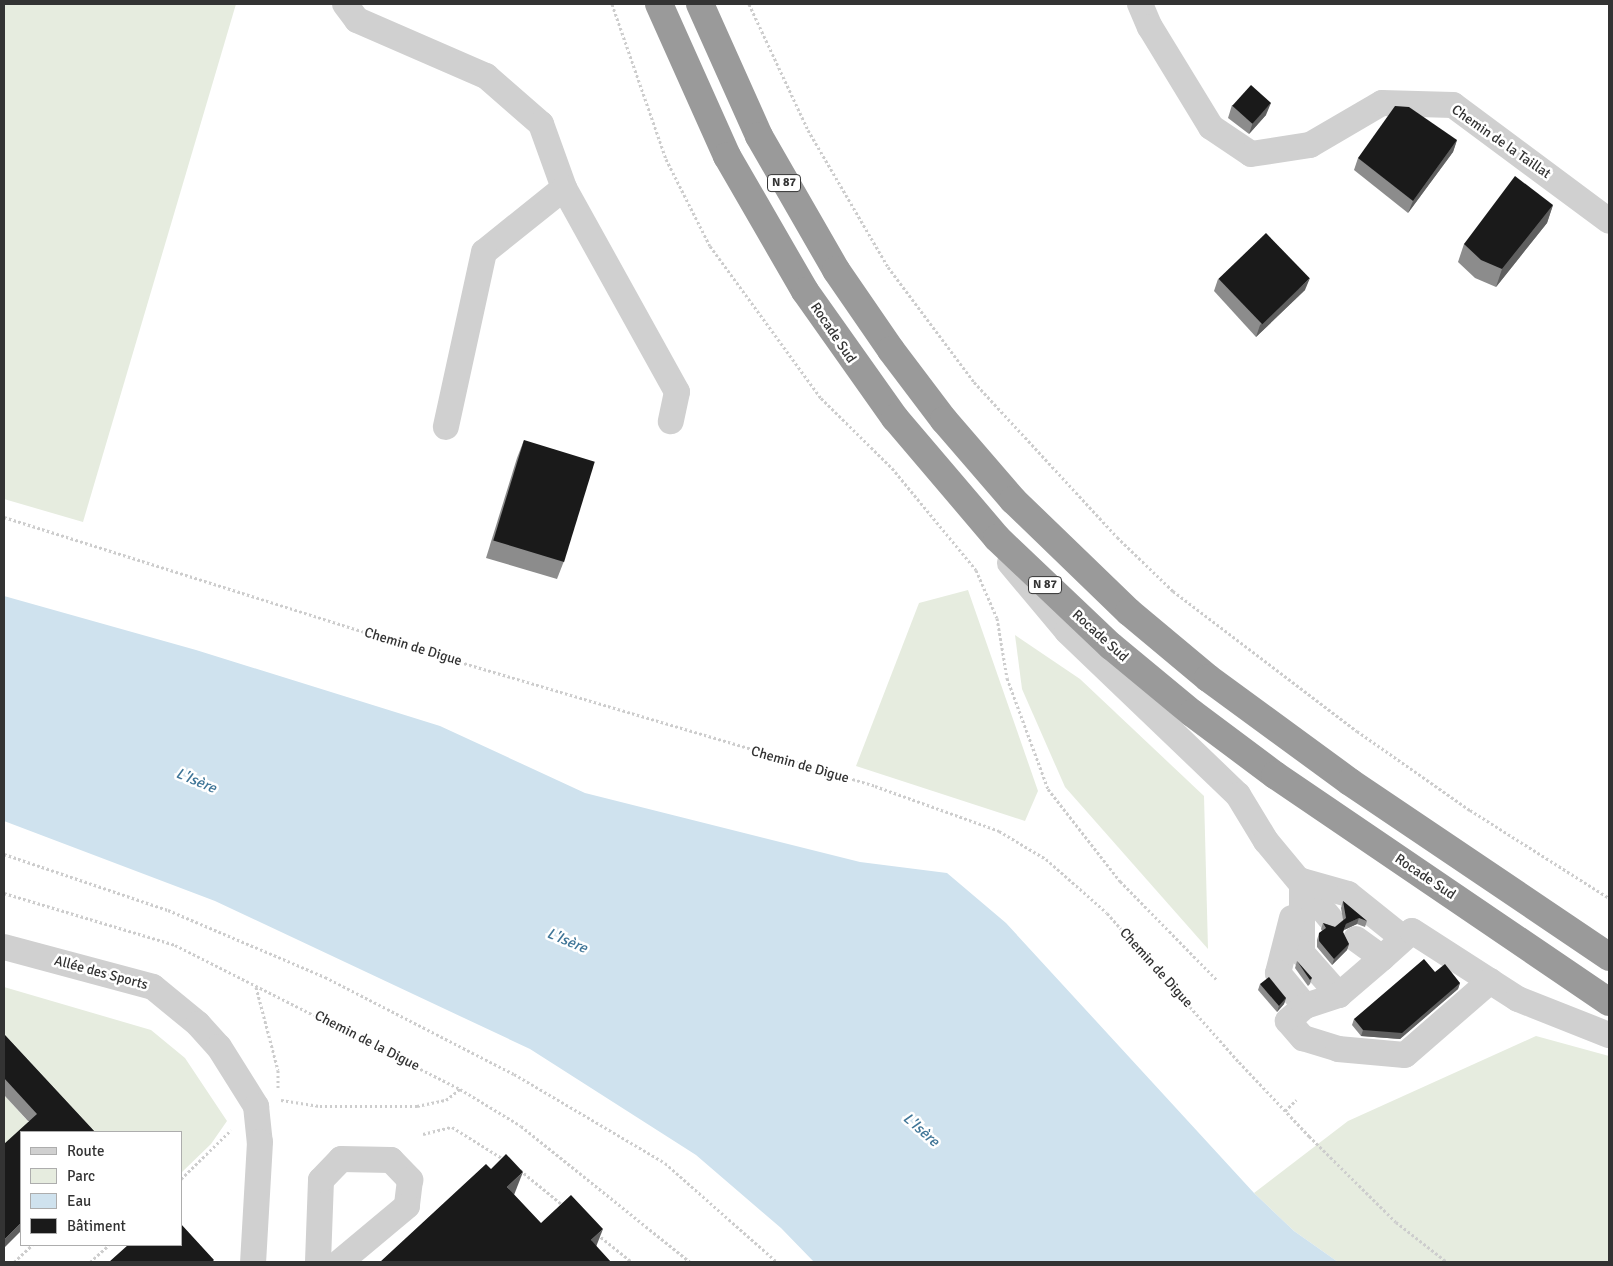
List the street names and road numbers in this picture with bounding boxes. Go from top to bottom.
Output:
street label: Chemin de la Taillat [1448,101,1554,183]
road number: N 87 [766,174,802,192]
street label: Rocade Sud [807,299,859,367]
road number: N 87 [1028,576,1062,594]
street label: Rocade Sud [1069,607,1131,665]
street label: Chemin de Digue [362,624,464,670]
street label: Chemin de Digue [749,743,851,787]
street label: Rocade Sud [1391,851,1459,903]
street label: Chemin de Digue [1116,925,1196,1011]
street label: Allée des Sports [52,952,150,994]
street label: Chemin de la Digue [312,1007,422,1075]

